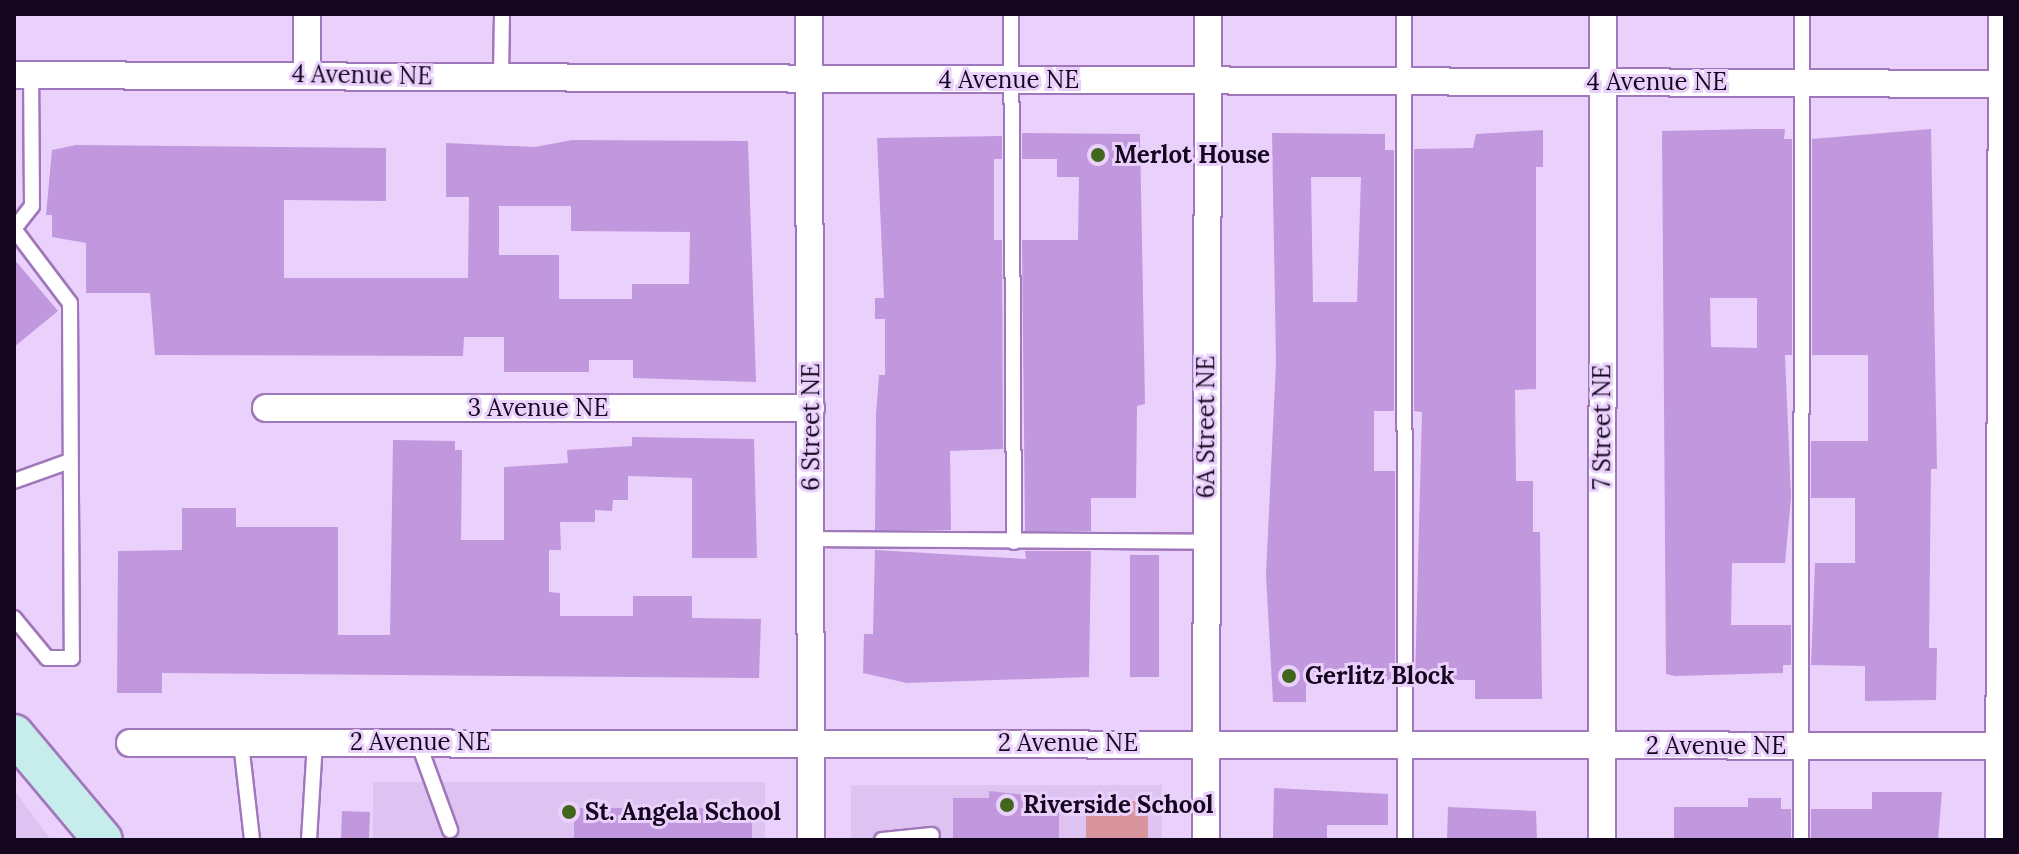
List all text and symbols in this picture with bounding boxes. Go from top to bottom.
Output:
street label: 4 Avenue NE [292,59,432,91]
street label: 4 Avenue NE [939,66,1079,94]
street label: 4 Avenue NE [1587,68,1727,96]
place label: Merlot House [1114,141,1270,169]
marker: Merlot House [1089,146,1107,164]
street label: 6A Street NE [1192,356,1220,498]
street label: 6 Street NE [797,363,825,491]
street label: 7 Street NE [1588,365,1616,489]
street label: 3 Avenue NE [468,394,608,422]
place label: Gerlitz Block [1305,662,1454,690]
marker: Gerlitz Block [1280,667,1298,685]
street label: 2 Avenue NE [350,728,490,756]
street label: 2 Avenue NE [998,729,1138,757]
street label: 2 Avenue NE [1646,732,1786,760]
place label: Riverside School [1023,791,1213,819]
marker: Riverside School [998,796,1016,814]
place label: St. Angela School [585,798,781,826]
marker: St. Angela School [560,803,578,821]

